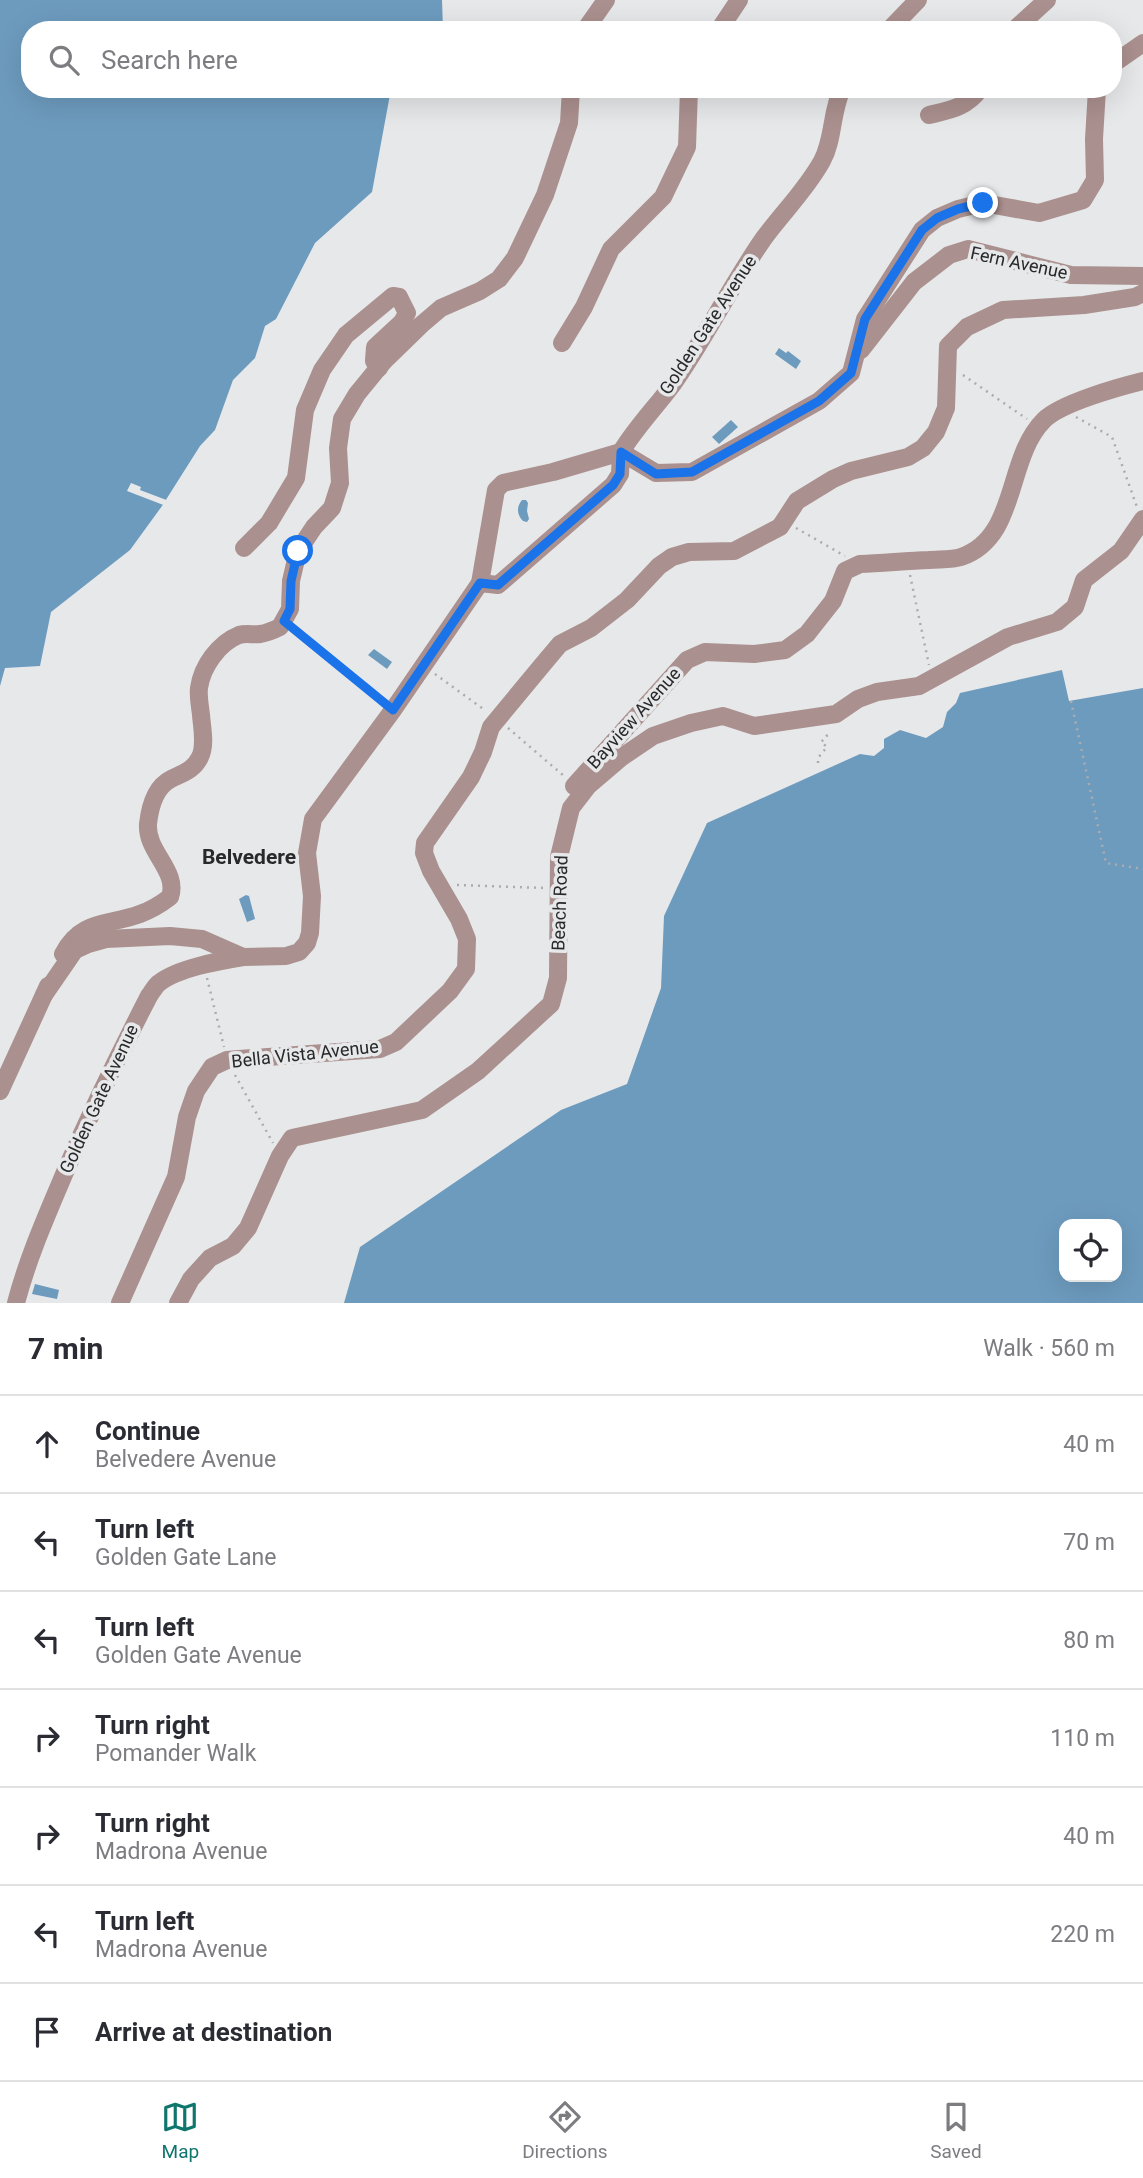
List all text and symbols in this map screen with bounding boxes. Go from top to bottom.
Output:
search box [21,21,1122,98]
icon: search [45,41,83,79]
text: Search here [101,45,238,75]
route end [967,187,998,218]
street label: Fern Avenue [969,242,1070,283]
street label: Golden Gate Avenue [655,251,760,398]
route start [282,535,313,566]
street label: Bayview Avenue [583,663,685,773]
district label: Belvedere [202,845,296,869]
street label: Beach Road [547,855,572,951]
street label: Golden Gate Avenue [55,1021,142,1177]
street label: Bella Vista Avenue [230,1035,380,1072]
map controls [1059,1219,1122,1282]
button: locate [1059,1219,1122,1282]
text: 7 min [28,1331,103,1366]
text: Walk · 560 m [983,1335,1115,1362]
text: Continue [95,1416,200,1446]
icon: ahead [28,1425,66,1463]
text: 40 m [1063,1431,1115,1458]
text: Belvedere Avenue [95,1446,276,1473]
text: Turn left [95,1514,194,1544]
icon: left [28,1523,66,1561]
text: 70 m [1063,1529,1115,1556]
text: Golden Gate Lane [95,1544,276,1571]
text: Turn left [95,1612,194,1642]
icon: left [28,1621,66,1659]
text: 80 m [1063,1627,1115,1654]
text: Golden Gate Avenue [95,1642,302,1669]
text: Turn right [95,1710,210,1740]
icon: right [28,1719,66,1757]
text: 110 m [1050,1725,1115,1752]
text: Pomander Walk [95,1740,256,1767]
text: Turn right [95,1808,210,1838]
icon: right [28,1817,66,1855]
text: 40 m [1063,1823,1115,1850]
text: Madrona Avenue [95,1838,267,1865]
text: Turn left [95,1906,194,1936]
icon: left [28,1915,66,1953]
text: 220 m [1050,1921,1115,1948]
text: Madrona Avenue [95,1936,267,1963]
icon: arrive [28,2013,66,2051]
text: Arrive at destination [95,2017,332,2047]
tab: Map [161,2098,199,2163]
tab: Directions [522,2098,607,2163]
tab: Saved [930,2098,982,2163]

